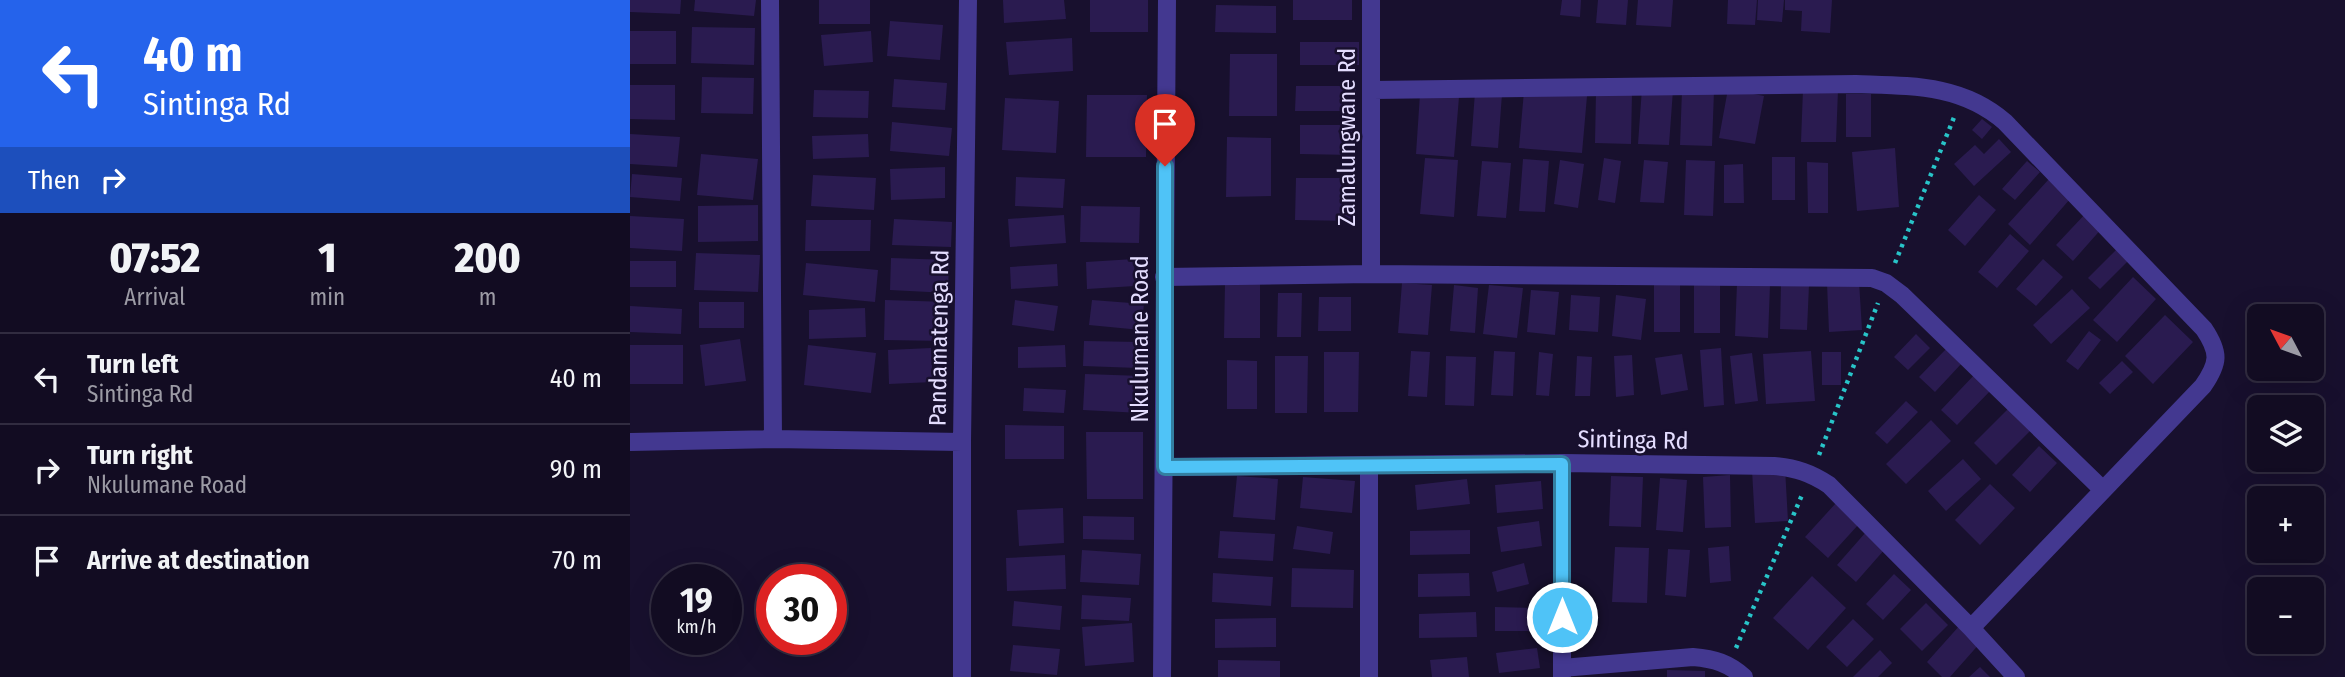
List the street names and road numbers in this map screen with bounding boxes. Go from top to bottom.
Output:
street label: Zamalungwane Rd [1333,48,1361,226]
street label: Pandamatenga Rd [923,250,955,426]
street label: Nkulumane Road [1126,255,1154,423]
street label: Sintinga Rd [1577,425,1689,455]

